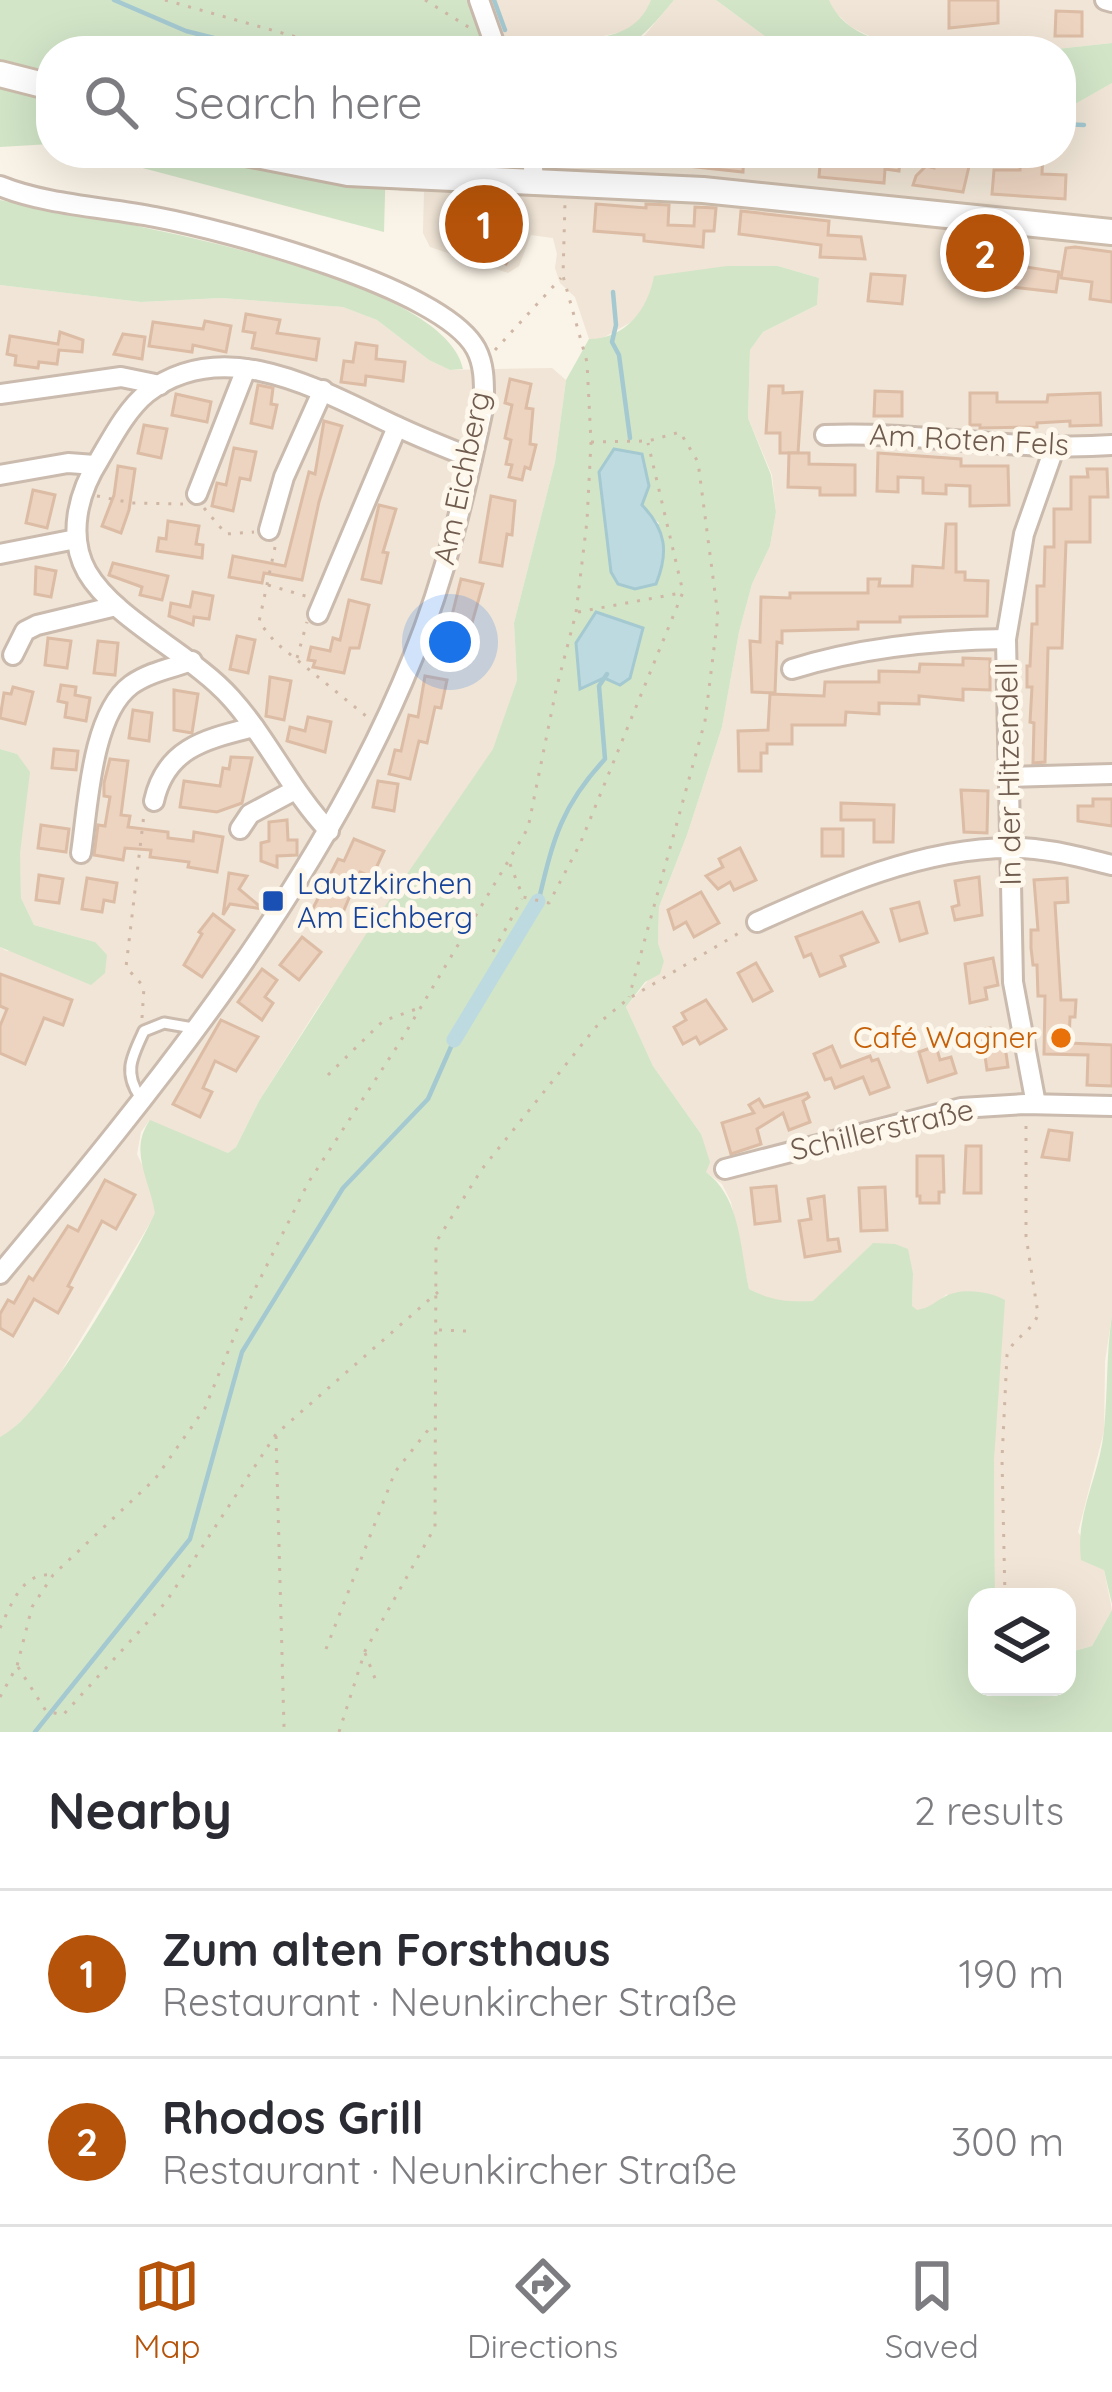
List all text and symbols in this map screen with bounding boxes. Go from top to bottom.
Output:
search box [36,36,1076,168]
icon: search [78,69,144,135]
text: Search here [174,74,422,130]
pin: 1 [445,179,523,269]
pin: 2 [946,208,1024,298]
street label: Am Eichberg [424,388,498,568]
street label: Am Roten Fels [868,415,1070,463]
your location [420,612,480,672]
street label: In der Hitzendell [987,662,1029,886]
place label: Lautzkirchen Am Eichberg [297,864,473,936]
marker: Lautzkirchen Am Eichberg [260,888,286,914]
place label: Café Wagner [853,1018,1037,1056]
marker: Café Wagner [1048,1025,1074,1051]
street label: Schillerstraße [787,1090,977,1169]
map controls [968,1588,1076,1696]
button: layers [968,1588,1076,1696]
text: Nearby [48,1778,232,1842]
text: 2 results [914,1786,1064,1835]
text: Zum alten Forsthaus [162,1921,610,1977]
text: 1 [79,1949,95,1998]
text: 190 m [958,1949,1064,1998]
text: Restaurant · Neunkircher Straße [162,1977,737,2026]
text: Rhodos Grill [162,2089,424,2145]
text: 2 [76,2117,98,2166]
text: 300 m [951,2117,1064,2166]
text: Restaurant · Neunkircher Straße [162,2145,737,2194]
tab: Map [133,2253,201,2366]
tab: Directions [467,2253,618,2366]
tab: Saved [885,2253,979,2366]

